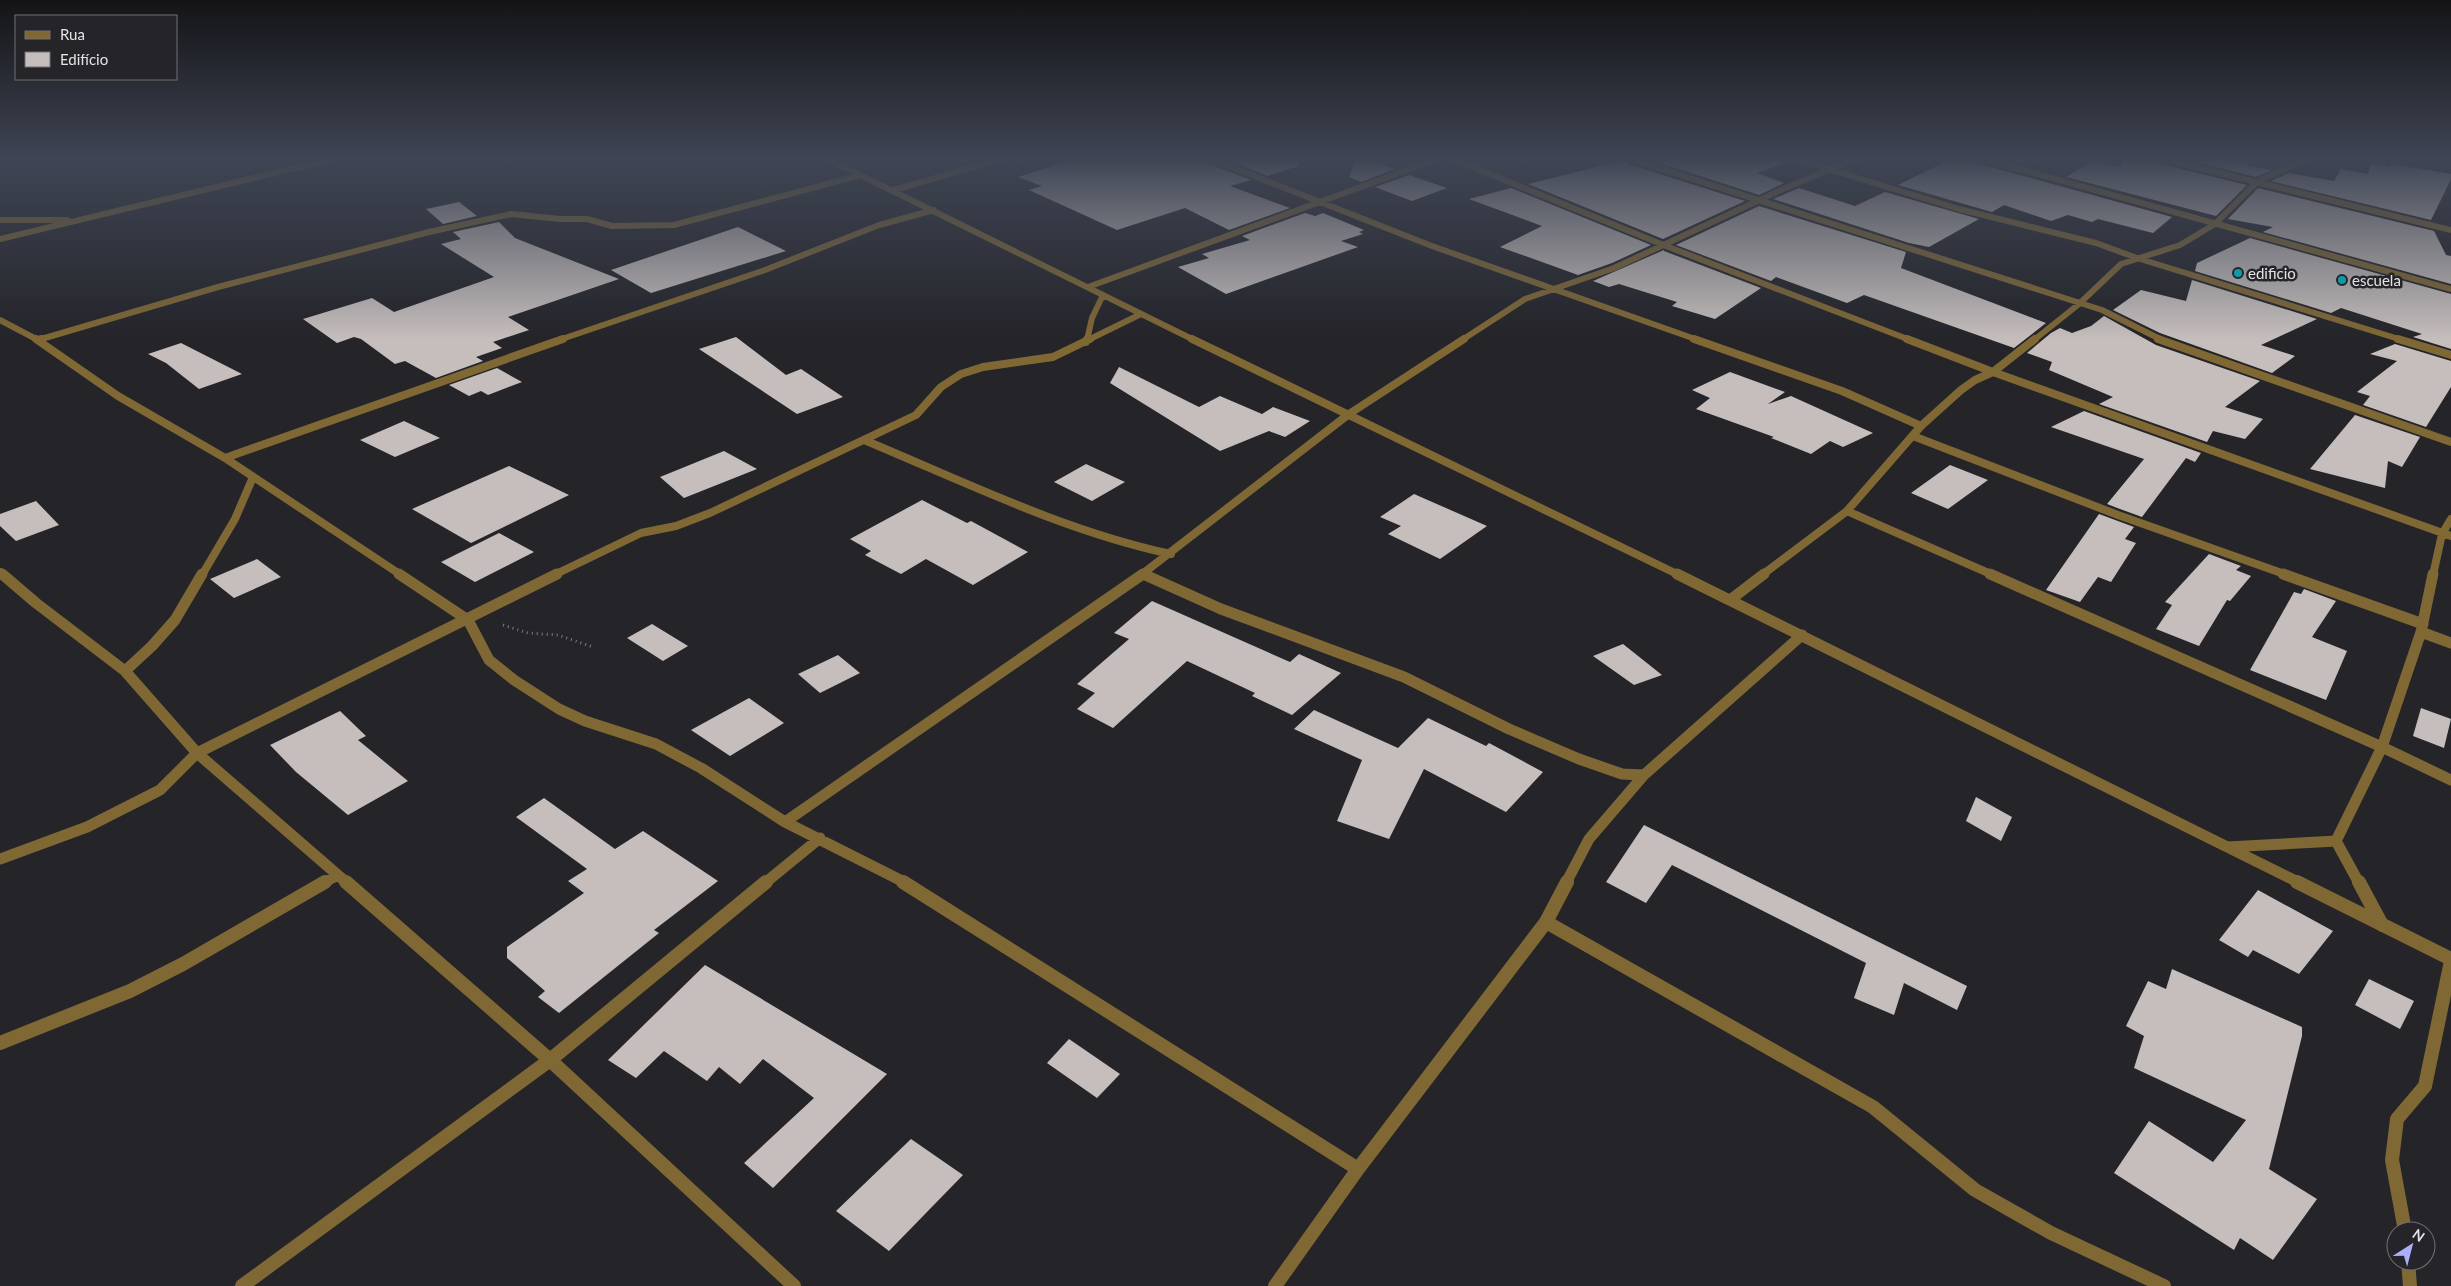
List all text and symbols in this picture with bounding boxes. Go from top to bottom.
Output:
legend [15,15,178,80]
text: Rua [60,25,85,43]
text: Edifício [60,50,108,68]
place label: edificio [2248,264,2296,282]
marker: edificio [2232,267,2244,279]
place label: escuela [2352,271,2401,289]
marker: escuela [2336,274,2348,286]
north arrow [2386,1221,2436,1271]
text: N [2410,1225,2428,1245]

